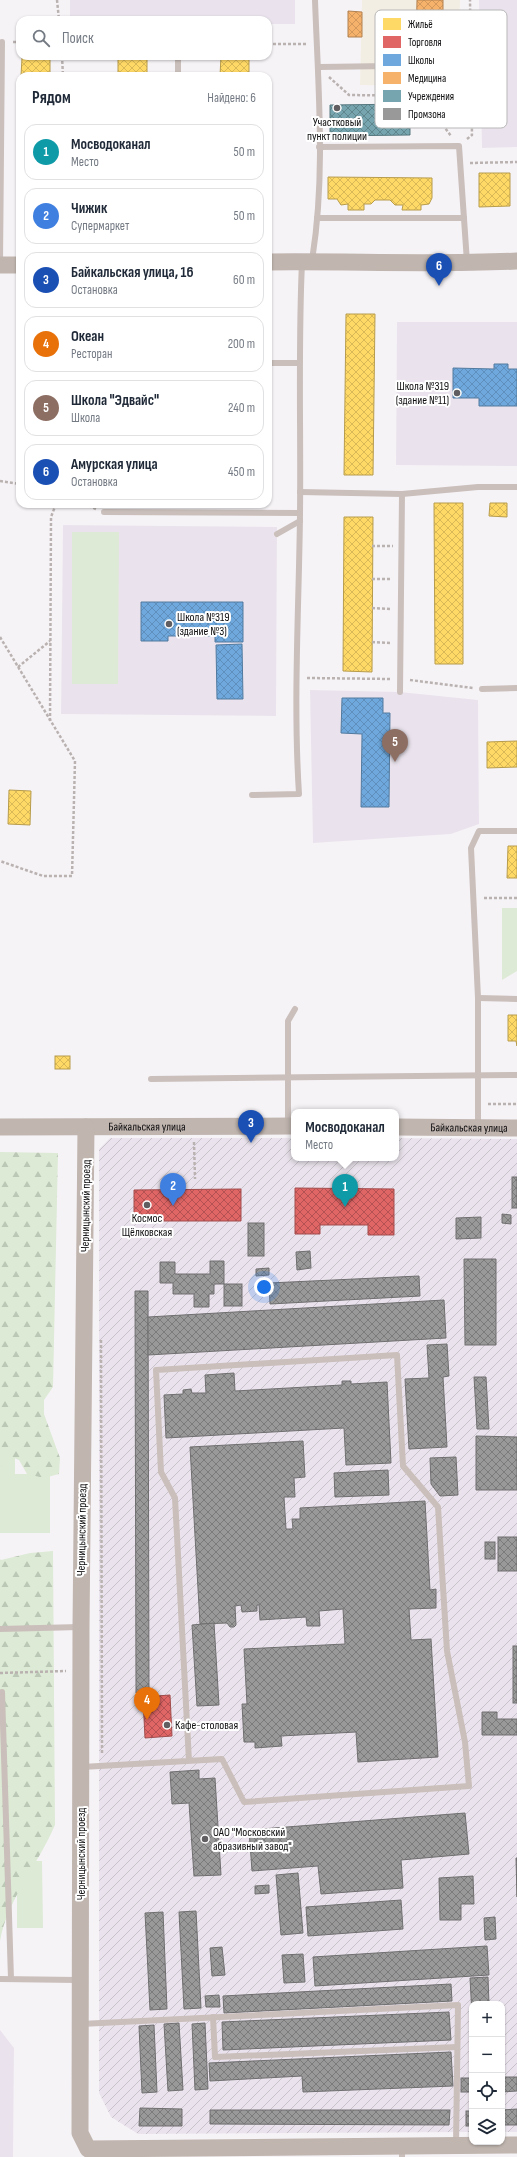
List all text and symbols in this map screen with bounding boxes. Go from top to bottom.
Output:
legend [375,10,507,128]
search box [16,16,272,60]
text: Жильё [408,18,433,31]
icon: search [30,27,52,49]
text: Поиск [62,29,94,48]
text: Торговля [408,36,442,49]
text: Школы [408,54,435,67]
text: Медицина [408,72,446,85]
text: Рядом [32,88,71,108]
text: Найдено: 6 [207,90,256,106]
text: Учреждения [408,90,454,103]
marker: Участковый пункт полиции [332,103,342,113]
text: Промзона [408,108,446,121]
place label: Участковый пункт полиции [307,115,367,144]
text: Мосводоканал [71,135,151,154]
text: 1 [43,144,49,160]
text: 50 m [234,144,255,160]
text: Место [71,154,99,170]
text: Чижик [71,199,107,218]
text: 2 [43,208,49,224]
text: 50 m [234,208,255,224]
text: Супермаркет [71,218,129,234]
pin: 6 [426,253,452,286]
text: Байкальская улица, 16 [71,263,193,282]
text: 3 [43,272,49,288]
text: 60 m [233,272,255,288]
text: Остановка [71,282,118,298]
text: Океан [71,327,104,346]
text: 4 [43,336,49,352]
text: 200 m [228,336,255,352]
text: Ресторан [71,346,112,362]
place label: Школа №319 (здание №11) [396,379,449,408]
marker: Школа №319 (здание №11) [452,388,462,398]
text: Школа "Эдвайс" [71,391,159,410]
text: 5 [43,400,49,416]
text: 240 m [228,400,255,416]
text: Школа [71,410,100,426]
text: Амурская улица [71,455,158,474]
text: 6 [43,464,49,480]
text: 450 m [228,464,255,480]
text: Остановка [71,474,118,490]
place label: Школа №319 (здание №3) [177,610,230,639]
marker: Школа №319 (здание №3) [164,619,174,629]
pin: 5 [382,729,408,762]
popup [291,1109,399,1161]
pin: 3 [238,1110,264,1143]
text: Мосводоканал [305,1118,385,1137]
street label: Байкальская улица [108,1119,186,1134]
street label: Байкальская улица [430,1120,508,1135]
text: Место [305,1137,333,1153]
street label: Черницынский проезд [78,1160,94,1252]
pin: 2 [160,1173,186,1206]
pin: 1 [332,1174,358,1207]
marker: Космос Щёлковская [142,1200,152,1210]
place label: Космос Щёлковская [122,1211,172,1240]
your location [254,1277,274,1297]
street label: Черницынский проезд [74,1484,90,1576]
pin: 4 [134,1687,160,1720]
place label: Кафе-столовая [175,1718,238,1733]
marker: Кафе-столовая [162,1720,172,1730]
street label: Черницынский проезд [74,1808,89,1900]
place label: ОАО "Московский абразивный завод" [213,1825,292,1854]
marker: ОАО "Московский абразивный завод" [200,1834,210,1844]
map controls [469,2001,505,2145]
button: + [469,2001,505,2037]
button: − [469,2037,505,2073]
button: locate [469,2073,505,2109]
button: layers [469,2109,505,2145]

